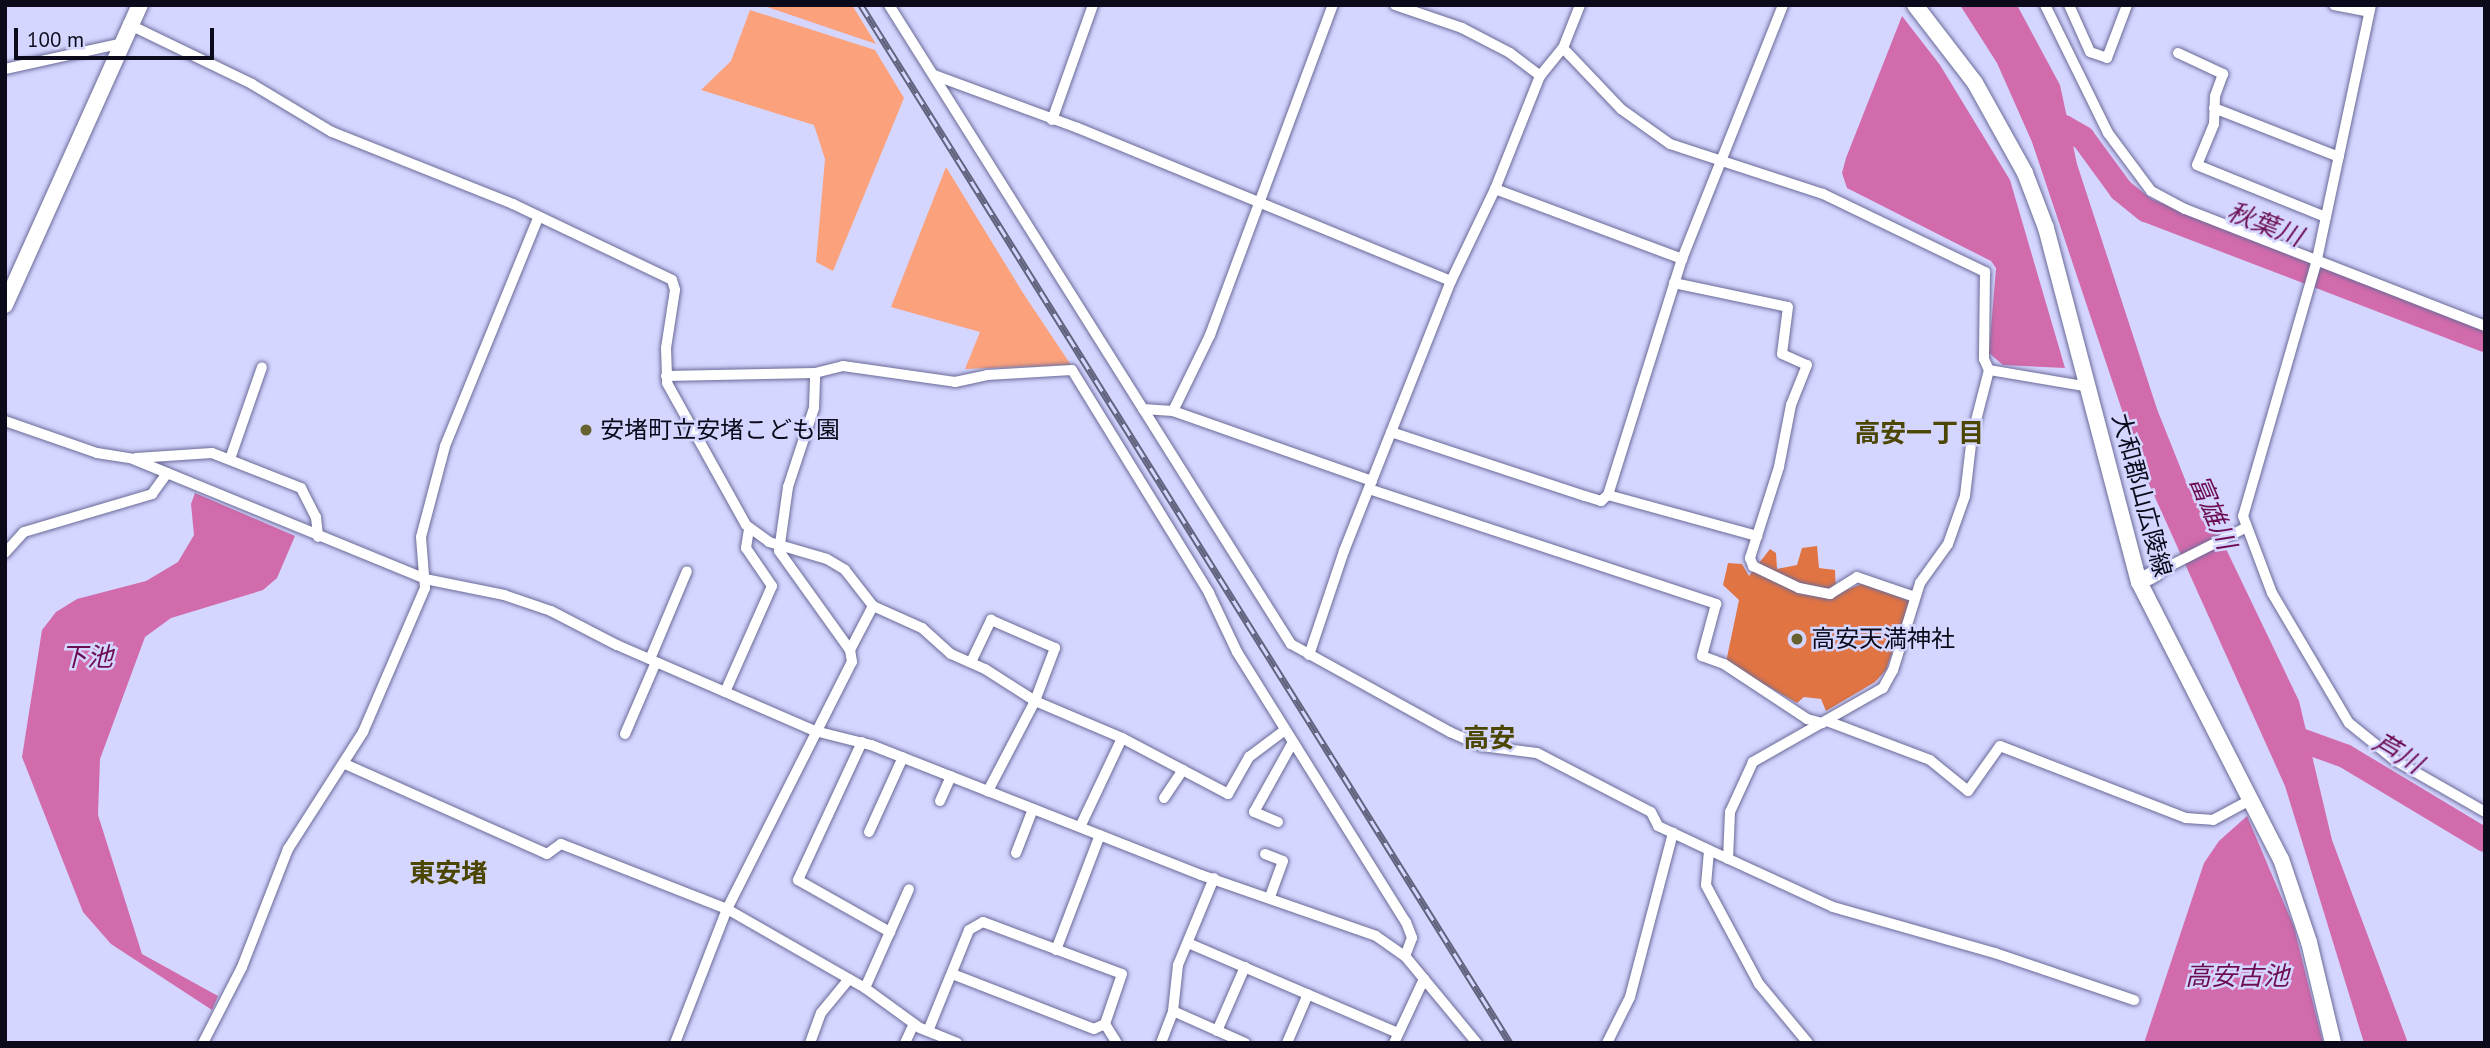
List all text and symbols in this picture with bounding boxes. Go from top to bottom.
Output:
scale bar [18,14,217,58]
text: 100 m [27,26,84,53]
water label: 秋葉川 [2223,195,2307,253]
street label: 大和郡山広陵線 [2106,410,2178,580]
place label: 安堵町立安堵こども園 [600,416,840,444]
district label: 高安一丁目 [1854,417,1984,449]
marker: 安堵町立安堵こども園 [578,422,594,438]
water label: 富雄川 [2183,470,2243,554]
place label: 高安天満神社 [1811,625,1955,653]
marker: 高安天満神社 [1789,631,1805,647]
water label: 下池 [61,641,113,673]
district label: 高安 [1463,722,1515,754]
water label: 芦川 [2368,726,2428,780]
district label: 東安堵 [409,857,487,889]
water label: 高安古池 [2185,960,2289,992]

